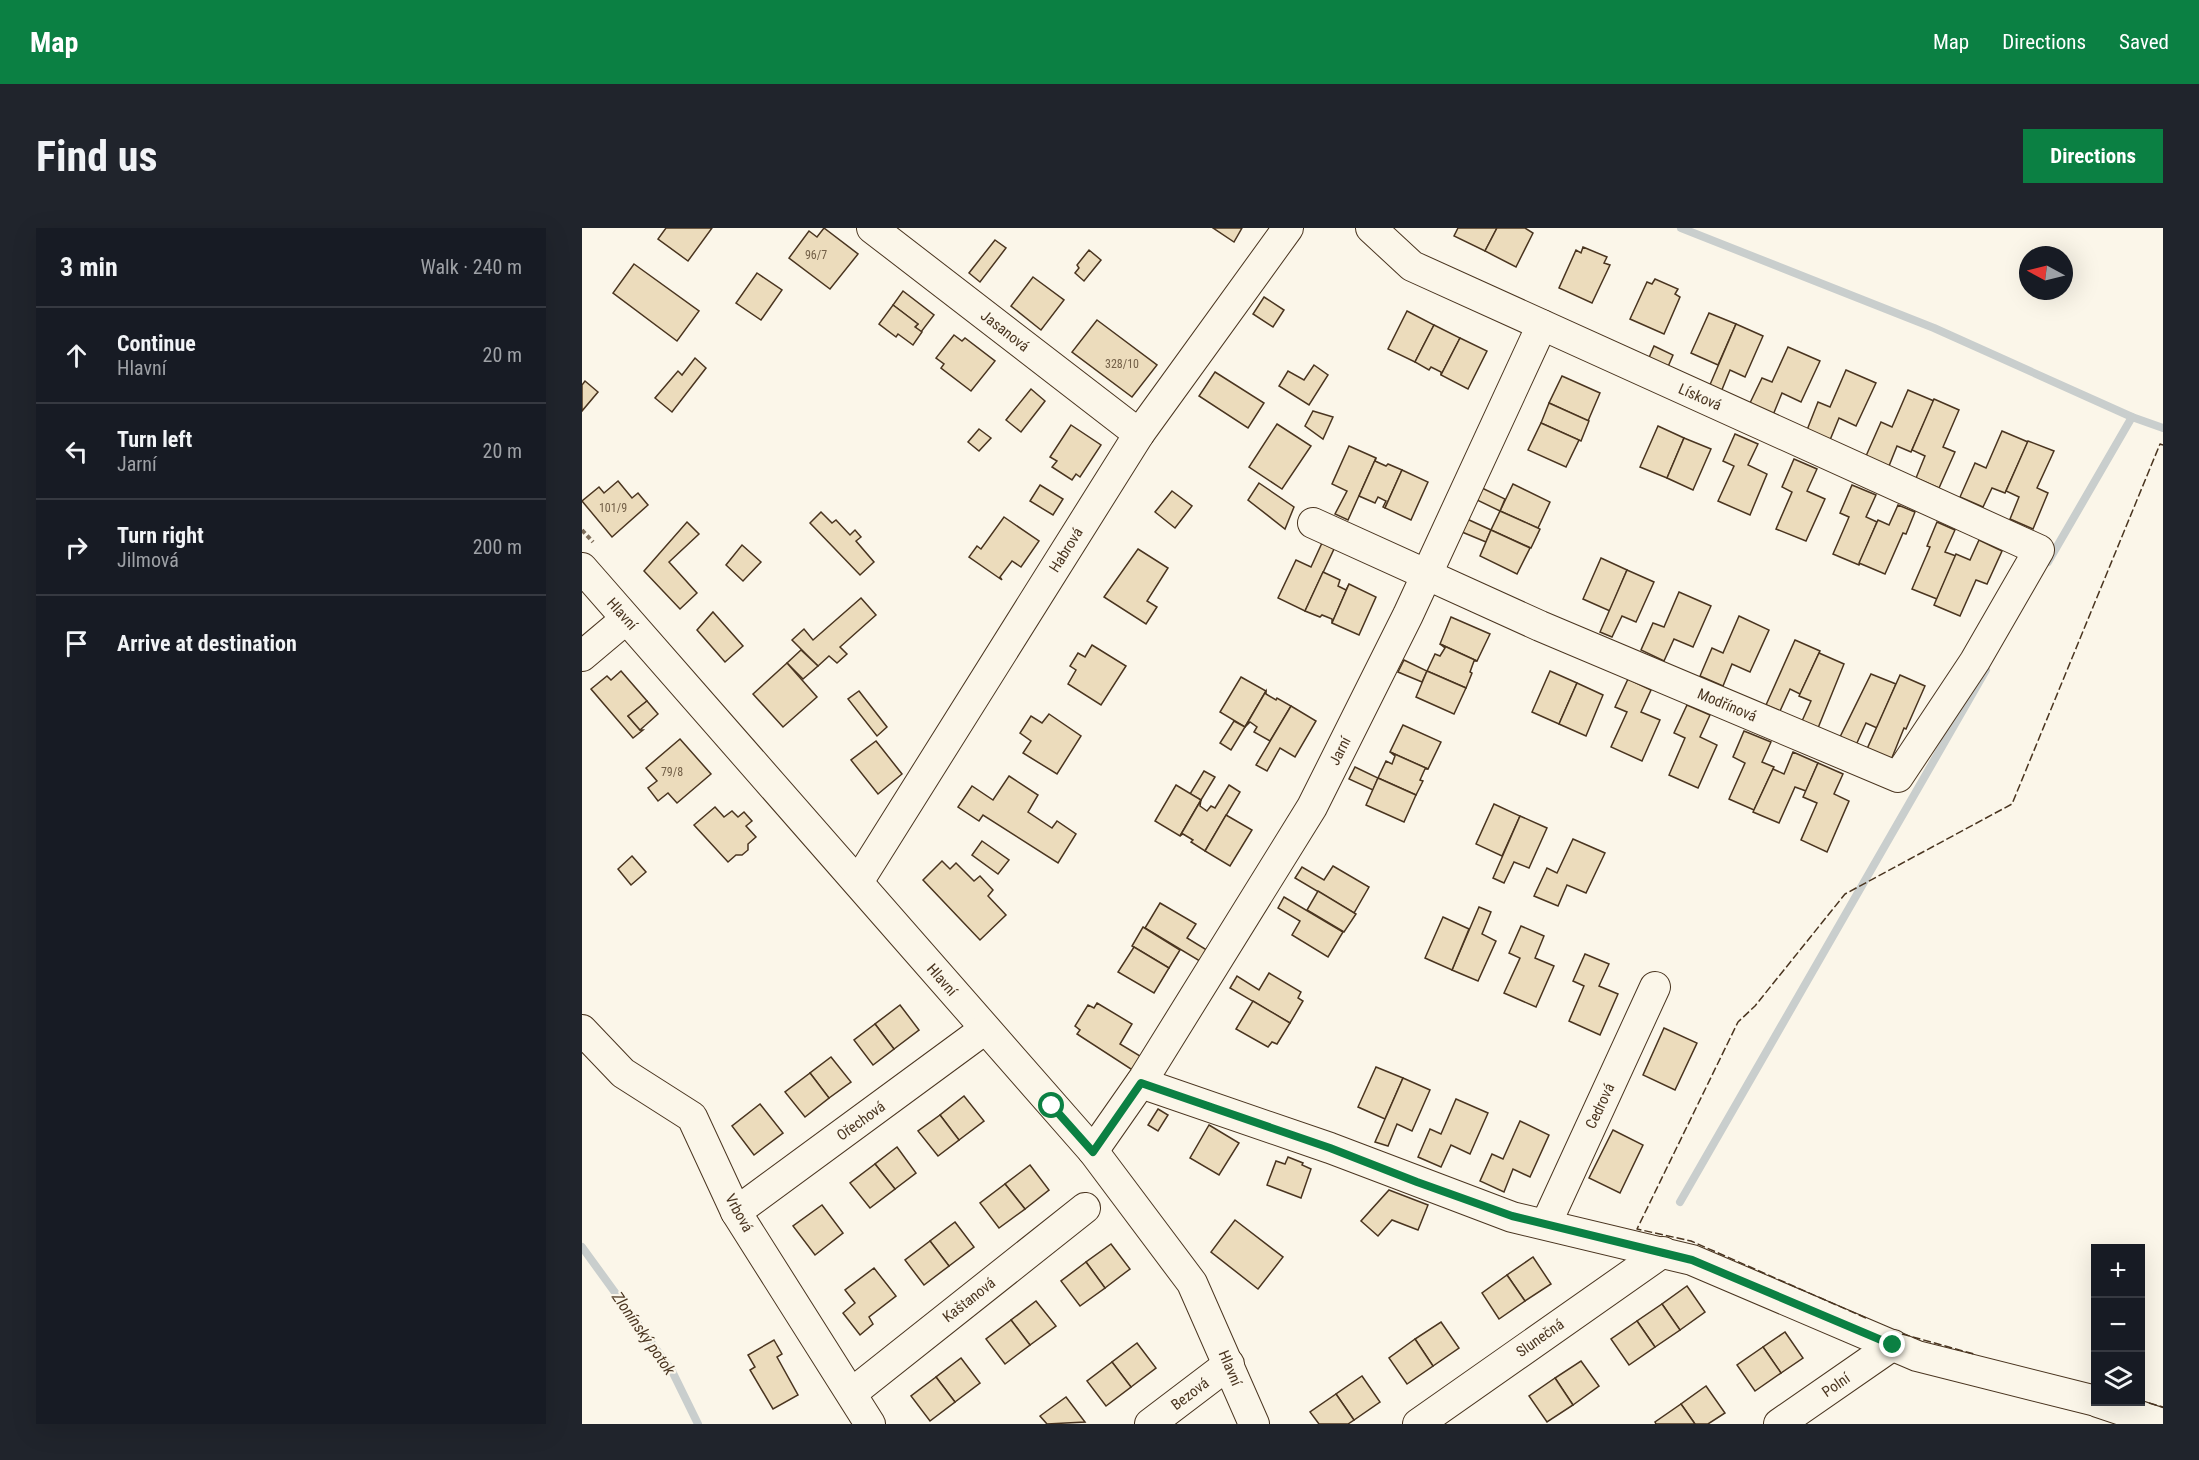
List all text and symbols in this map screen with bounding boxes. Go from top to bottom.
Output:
text: Map [30,26,78,59]
text: Map [1933,30,1969,54]
text: Directions [2002,30,2086,54]
text: Saved [2119,30,2169,54]
button: Directions [2023,129,2163,183]
text: Find us [36,132,157,181]
north arrow [2019,246,2073,300]
house number: 96/7 [805,248,827,262]
text: 3 min [60,252,118,282]
text: Walk · 240 m [421,255,522,279]
street label: Jasanová [977,306,1033,356]
text: Continue [117,331,196,356]
icon: ahead [60,339,93,372]
text: 20 m [483,343,522,367]
text: Hlavní [117,356,166,380]
house number: 328/10 [1105,357,1139,371]
street label: Lísková [1676,380,1724,414]
text: Turn left [117,427,192,452]
icon: left [60,435,93,468]
text: 20 m [483,439,522,463]
text: Jarní [117,452,157,476]
house number: 101/9 [599,501,627,515]
text: Turn right [117,523,204,548]
street label: Habrová [1045,524,1087,576]
icon: right [60,531,93,564]
text: 200 m [473,535,522,559]
text: Jilmová [117,548,179,572]
street label: Hlavní [603,594,642,635]
icon: arrive [60,627,93,660]
text: Arrive at destination [117,631,297,656]
street label: Modřínová [1695,684,1759,726]
street label: Jarní [1325,732,1355,768]
house number: 79/8 [661,765,683,779]
street label: Hlavní [923,960,962,1001]
street label: Cedrová [1582,1080,1618,1132]
route start [1038,1092,1064,1118]
street label: Ořechová [833,1097,889,1145]
street label: Vrbová [721,1191,757,1235]
map controls [2091,1244,2145,1406]
button: + [2091,1244,2145,1298]
street label: Kaštanová [939,1274,999,1326]
water label: Zlonínský potok [607,1287,680,1379]
button: − [2091,1298,2145,1352]
street label: Slunečná [1513,1315,1567,1361]
route end [1879,1331,1905,1357]
street label: Hlavní [1214,1347,1246,1390]
button: layers [2091,1352,2145,1406]
street label: Polní [1819,1368,1855,1401]
street label: Bezová [1168,1374,1212,1414]

